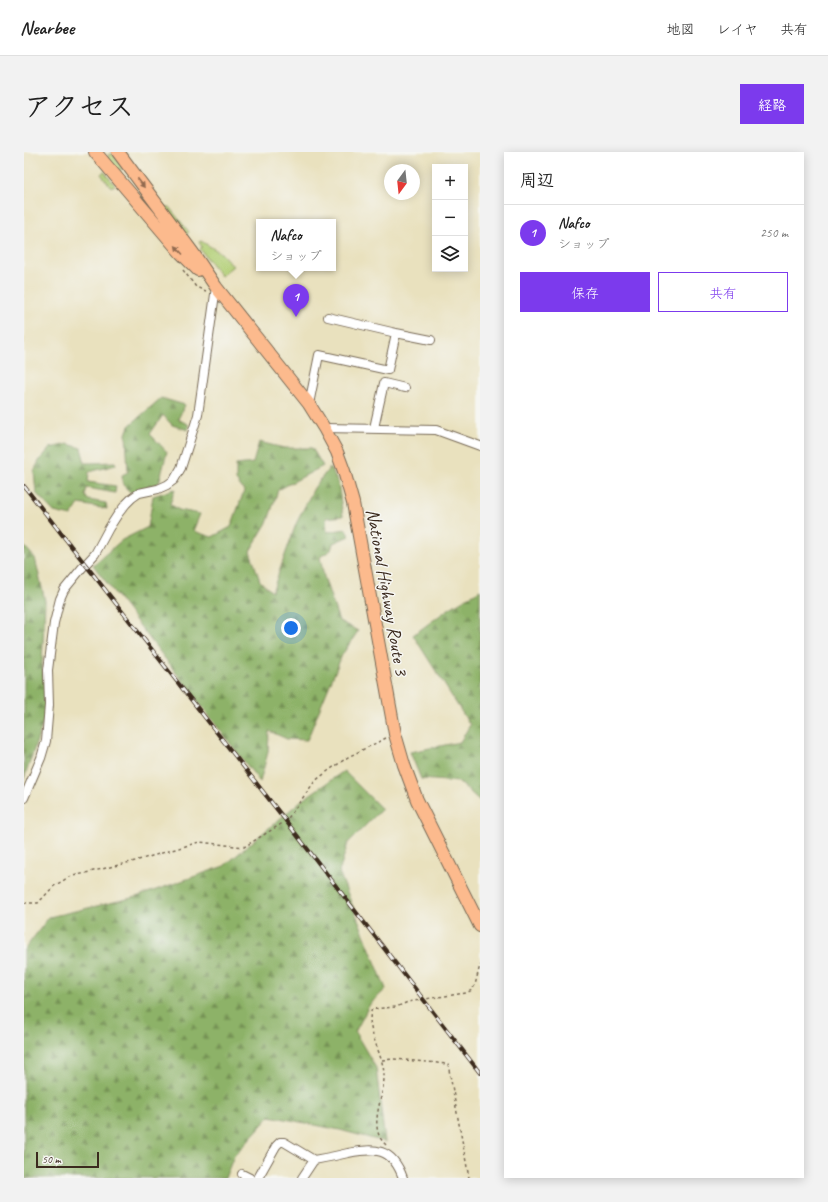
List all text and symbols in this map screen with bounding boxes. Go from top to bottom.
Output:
text: Nearbee [20,16,74,40]
text: 地図 [667,21,695,38]
text: レイヤ [717,21,758,38]
text: 共有 [780,21,808,38]
button: 経路 [740,84,804,124]
text: アクセス [24,89,134,124]
north arrow [384,164,420,200]
map controls [432,164,468,272]
button: + [432,164,468,200]
text: 周辺 [520,170,554,191]
one-way arrow [137,178,145,189]
button: − [432,200,468,236]
text: Nafco [558,214,589,233]
popup [256,219,336,271]
text: 1 [530,225,536,241]
text: 250 m [760,225,788,241]
text: Nafco [270,226,302,245]
button: layers [432,236,468,272]
text: ショップ [558,236,609,252]
one-way arrow [174,245,183,255]
text: ショップ [270,248,322,264]
button: 保存 [520,272,650,312]
button: 共有 [658,272,788,312]
pin: 1 [283,284,309,317]
street label: National Highway Route 3 [361,507,414,679]
your location [281,618,301,638]
scale bar [36,1150,99,1169]
text: 50 m [42,1152,61,1166]

